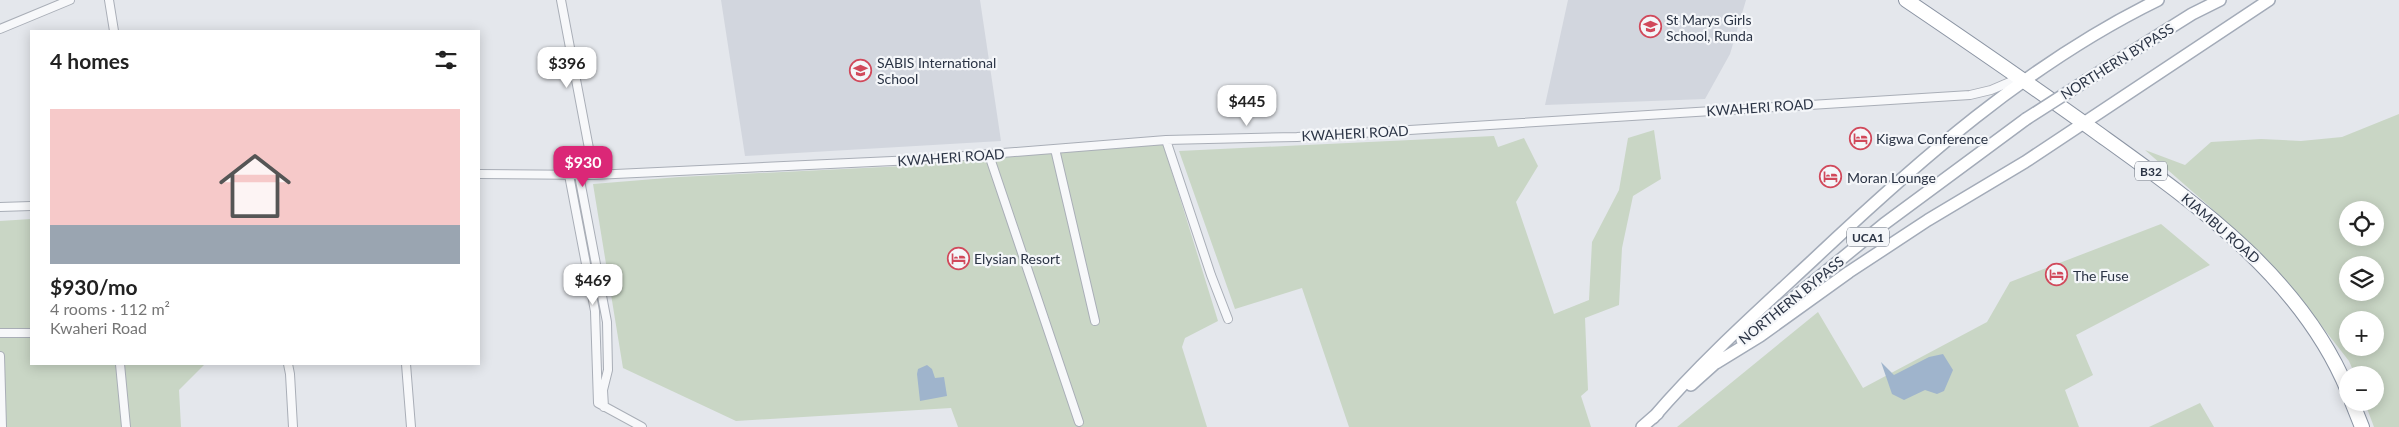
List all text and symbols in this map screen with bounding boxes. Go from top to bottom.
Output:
place label: St Marys Girls School, Runda [1666,11,1753,44]
school or university icon: St Marys Girls School, Runda [1638,15,1662,39]
street label: NORTHERN BYPASS [2057,19,2177,103]
icon: filters [432,46,460,74]
pin: $396 [537,46,597,89]
text: 4 homes [50,48,129,73]
text: $396 [548,53,586,72]
place label: SABIS International School [877,54,996,87]
school or university icon: SABIS International School [849,58,873,82]
pin: $445 [1217,84,1277,127]
text: $445 [1228,91,1266,110]
street label: KWAHERI ROAD [1706,95,1814,119]
street label: KWAHERI ROAD [1301,122,1409,144]
hotel icon: Kigwa Conference [1848,126,1872,150]
place label: Kigwa Conference [1876,130,1988,147]
icon: home [210,141,300,231]
street label: KWAHERI ROAD [897,145,1005,169]
pin: $930 [553,146,613,188]
text: $930 [564,152,602,171]
road number: B32 [2135,162,2167,180]
hotel icon: Moran Lounge [1819,165,1843,189]
place label: Moran Lounge [1847,169,1936,186]
street label: KIAMBU ROAD [2178,189,2264,267]
map controls [2339,201,2384,411]
button: locate [2339,201,2384,246]
road number: UCA1 [1847,228,1889,246]
hotel icon: Elysian Resort [946,246,970,270]
place label: Elysian Resort [974,250,1060,267]
street label: NORTHERN BYPASS [1735,252,1847,348]
button: layers [2339,256,2384,301]
hotel icon: The Fuse [2045,263,2069,287]
pin: $469 [563,264,623,306]
place label: The Fuse [2073,267,2129,284]
text: $469 [574,270,612,289]
text: $930/mo [50,274,138,299]
text: 4 rooms · 112 m² [50,299,170,318]
button: + [2339,311,2384,356]
text: Kwaheri Road [50,318,147,337]
button: − [2339,366,2384,411]

